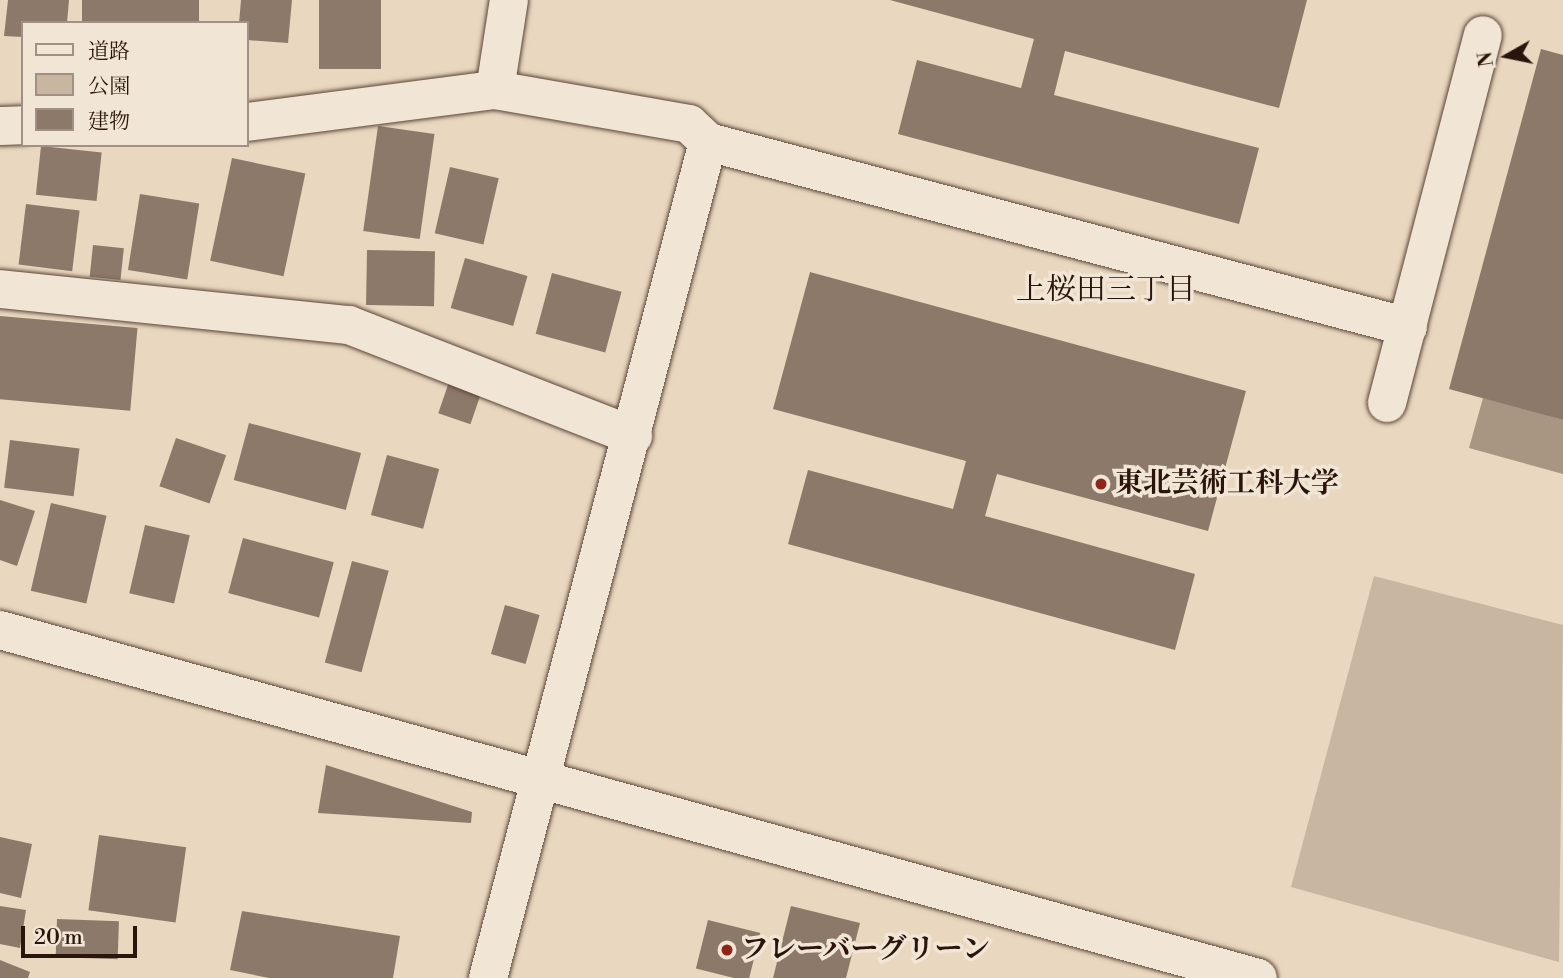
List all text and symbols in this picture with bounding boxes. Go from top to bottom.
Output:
legend [21,21,248,147]
north arrow [1472,21,1542,91]
text: 道路 [88,39,130,65]
text: N [1473,50,1499,69]
text: 公園 [88,74,130,100]
text: 建物 [88,109,130,135]
district label: 上桜田三丁目 [1016,272,1196,308]
place label: 東北芸術工科大学 [1115,467,1339,501]
marker: 東北芸術工科大学 [1093,476,1109,492]
scale bar [24,912,140,956]
text: 20 m [34,925,83,951]
place label: フレーバーグリーン [741,933,993,967]
marker: フレーバーグリーン [719,942,735,958]

